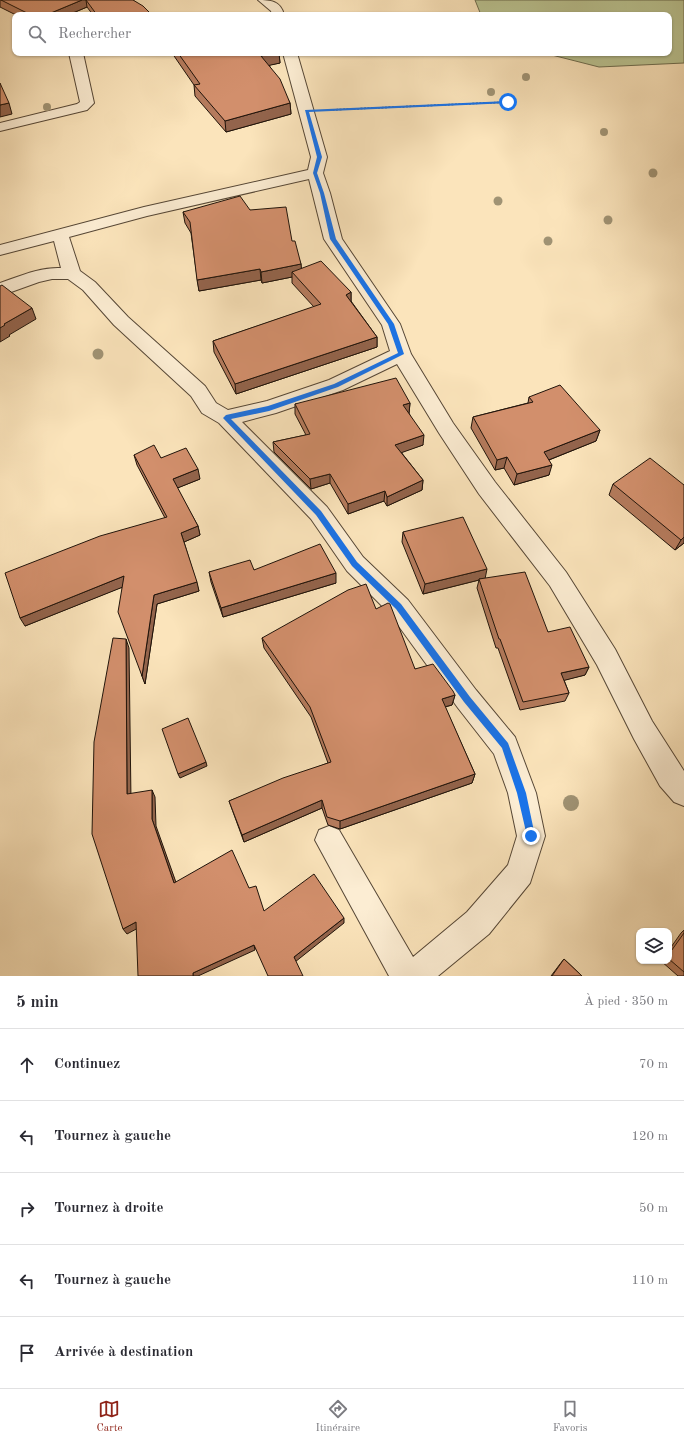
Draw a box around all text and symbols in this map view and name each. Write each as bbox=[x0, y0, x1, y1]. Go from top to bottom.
search box bbox=[12, 12, 672, 56]
icon: search bbox=[26, 23, 48, 45]
text: Rechercher bbox=[58, 27, 131, 42]
route start bbox=[499, 93, 517, 111]
route end bbox=[522, 827, 540, 845]
map controls bbox=[636, 928, 672, 964]
button: layers bbox=[636, 928, 672, 964]
text: 5 min bbox=[16, 994, 59, 1011]
text: À pied · 350 m bbox=[584, 995, 668, 1008]
icon: ahead bbox=[16, 1054, 38, 1076]
text: Continuez bbox=[54, 1057, 120, 1072]
text: 70 m bbox=[639, 1058, 668, 1071]
icon: left bbox=[16, 1126, 38, 1148]
text: Tournez à gauche bbox=[54, 1129, 171, 1144]
text: 120 m bbox=[631, 1130, 668, 1143]
icon: right bbox=[16, 1198, 38, 1220]
text: Tournez à droite bbox=[54, 1201, 164, 1216]
text: 50 m bbox=[639, 1202, 668, 1215]
icon: left bbox=[16, 1270, 38, 1292]
text: Tournez à gauche bbox=[54, 1273, 171, 1288]
text: 110 m bbox=[631, 1274, 668, 1287]
icon: arrive bbox=[16, 1342, 38, 1364]
text: Arrivée à destination bbox=[54, 1345, 193, 1360]
tab: Carte bbox=[96, 1398, 123, 1436]
tab: Itinéraire bbox=[315, 1398, 360, 1436]
tab: Favoris bbox=[553, 1398, 588, 1436]

